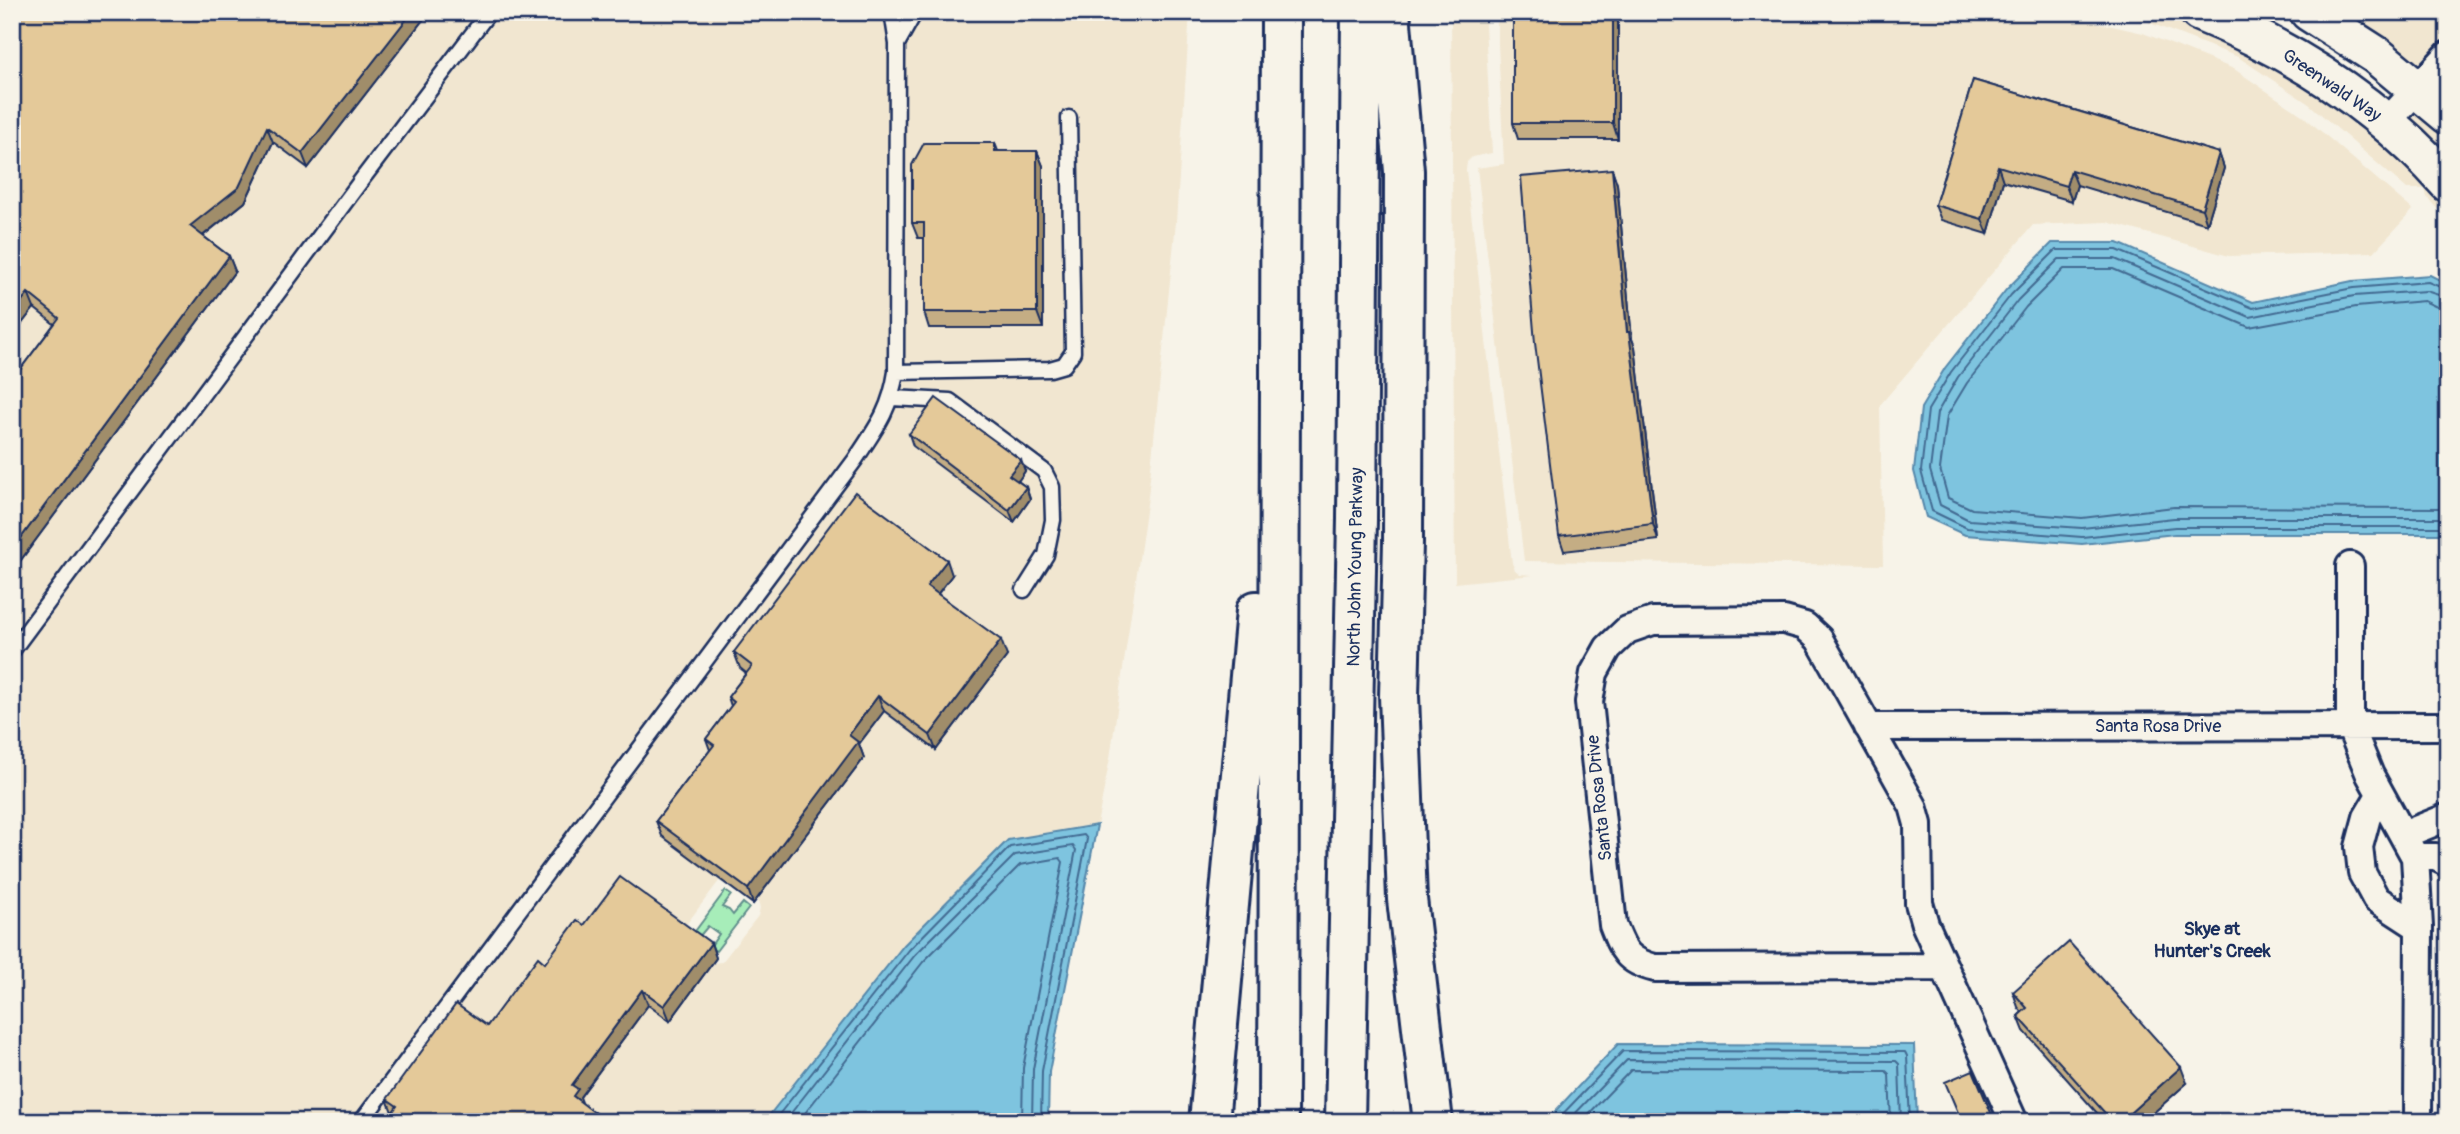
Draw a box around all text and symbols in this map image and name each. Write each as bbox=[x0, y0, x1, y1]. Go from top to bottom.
street label: Greenwald Way bbox=[2278, 44, 2386, 127]
street label: North John Young Parkway bbox=[1342, 467, 1369, 667]
street label: Santa Rosa Drive bbox=[2095, 715, 2221, 738]
street label: Santa Rosa Drive bbox=[1581, 734, 1618, 862]
district label: Skye at Hunter's Creek bbox=[2153, 917, 2272, 963]

